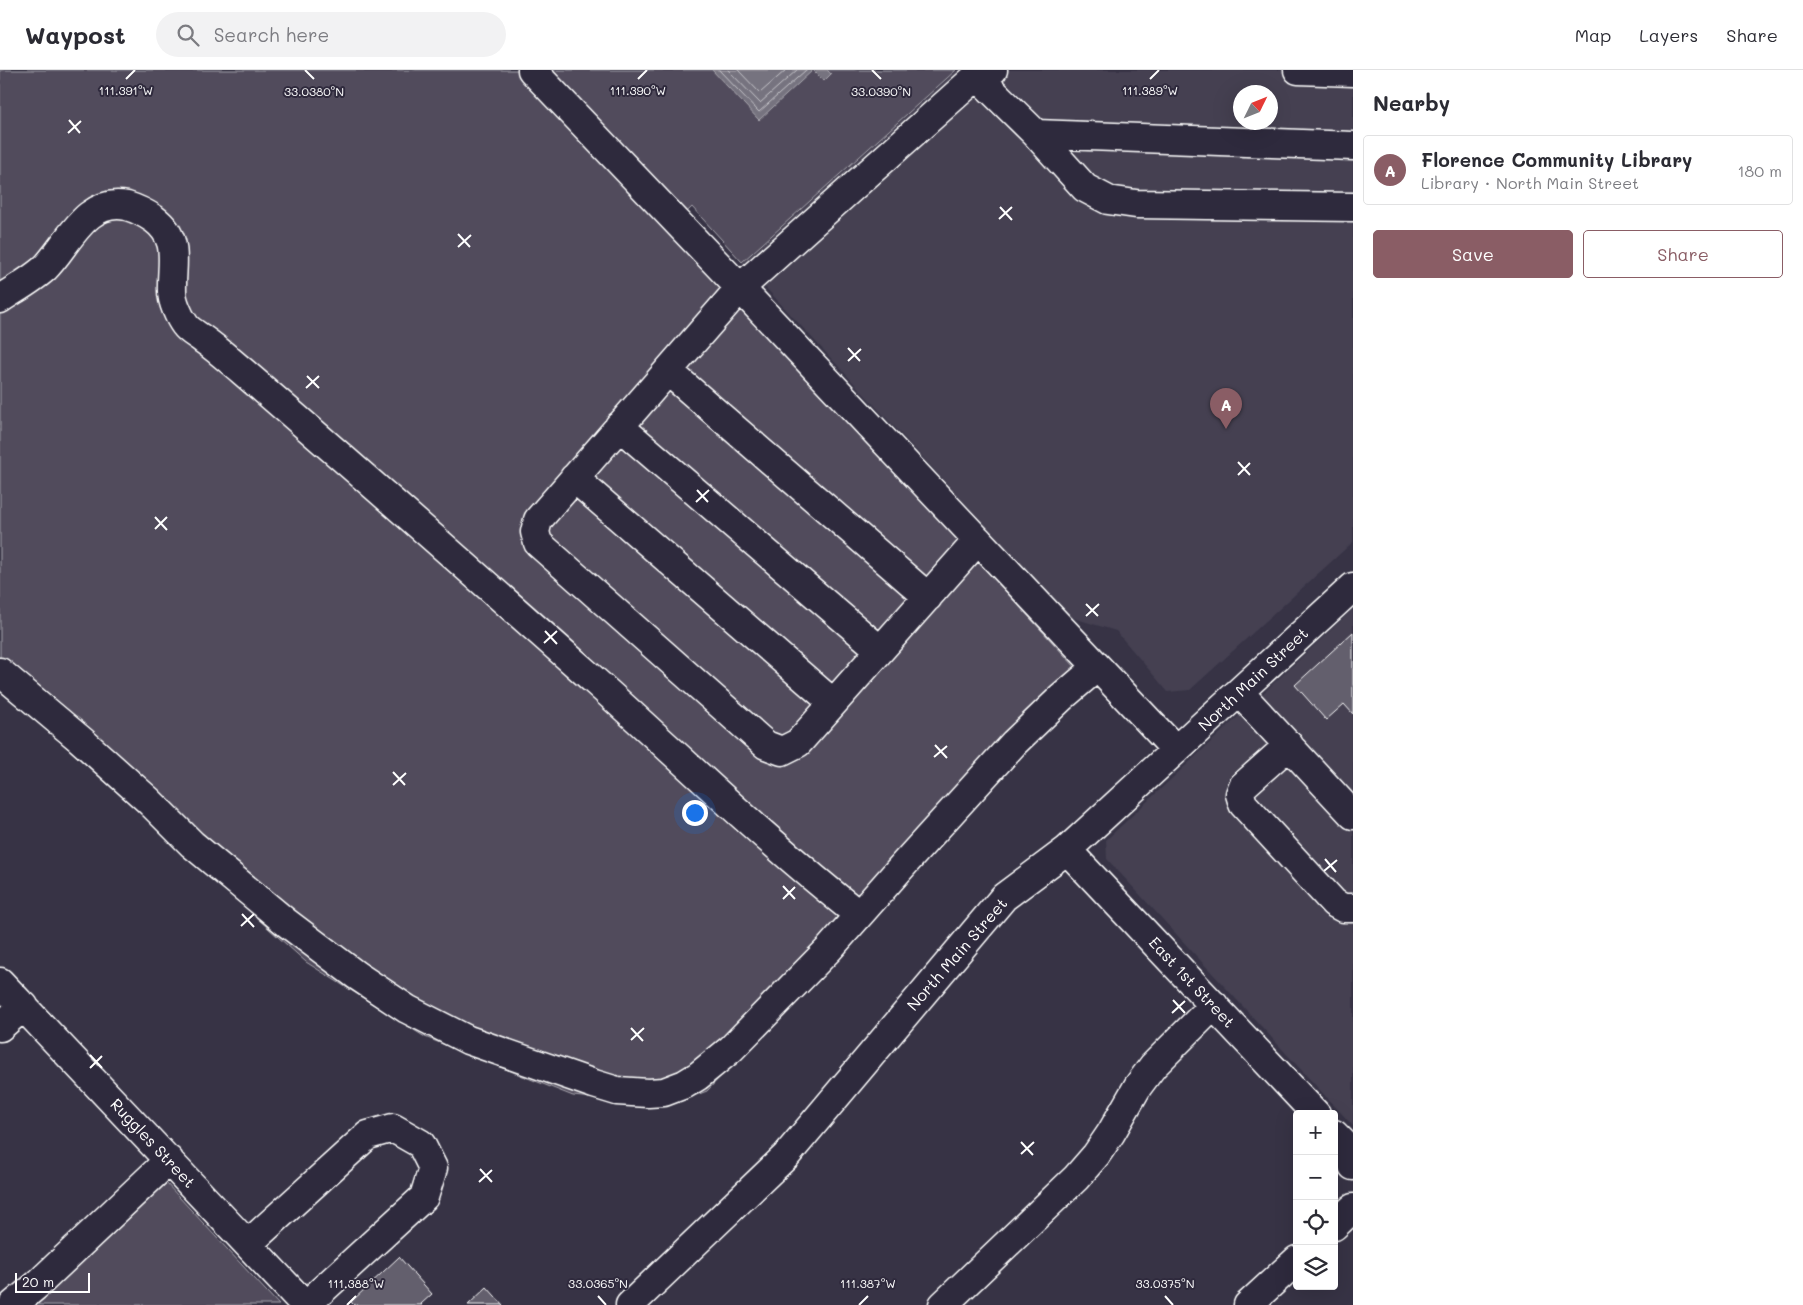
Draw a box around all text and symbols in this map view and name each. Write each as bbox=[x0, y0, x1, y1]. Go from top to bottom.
search box bbox=[156, 12, 506, 57]
text: Waypost bbox=[25, 19, 126, 50]
icon: search bbox=[174, 21, 202, 49]
text: Search here bbox=[214, 22, 329, 47]
text: Map bbox=[1575, 23, 1611, 47]
text: Layers bbox=[1639, 23, 1698, 47]
text: Share bbox=[1726, 23, 1778, 47]
text: 111.391°W bbox=[99, 82, 153, 98]
text: 111.390°W bbox=[610, 82, 666, 98]
text: 111.389°W bbox=[1122, 82, 1178, 98]
text: 33.0380°N bbox=[284, 83, 344, 99]
text: 33.0390°N bbox=[851, 83, 911, 99]
north arrow bbox=[1233, 85, 1278, 130]
text: Nearby bbox=[1373, 89, 1450, 116]
text: Florence Community Library bbox=[1421, 147, 1692, 172]
text: A bbox=[1384, 160, 1396, 181]
text: 180 m bbox=[1737, 160, 1782, 181]
text: Library · North Main Street bbox=[1421, 172, 1639, 193]
button: Save bbox=[1373, 230, 1573, 278]
button: Share bbox=[1583, 230, 1783, 278]
pin: A bbox=[1210, 388, 1242, 429]
street label: North Main Street bbox=[1193, 622, 1312, 735]
your location bbox=[682, 800, 708, 826]
street label: North Main Street bbox=[902, 893, 1011, 1015]
street label: East 1st Street bbox=[1145, 932, 1240, 1032]
street label: Ruggles Street bbox=[106, 1093, 200, 1192]
map controls bbox=[1293, 1110, 1338, 1290]
button: + bbox=[1293, 1110, 1338, 1155]
button: − bbox=[1293, 1155, 1338, 1200]
button: locate bbox=[1293, 1200, 1338, 1245]
button: layers bbox=[1293, 1245, 1338, 1290]
scale bar bbox=[15, 1270, 90, 1293]
text: 20 m bbox=[22, 1272, 54, 1291]
text: 111.388°W bbox=[328, 1275, 384, 1291]
text: 33.0365°N bbox=[568, 1275, 628, 1291]
text: 111.387°W bbox=[840, 1275, 896, 1291]
text: 33.0375°N bbox=[1135, 1275, 1195, 1291]

